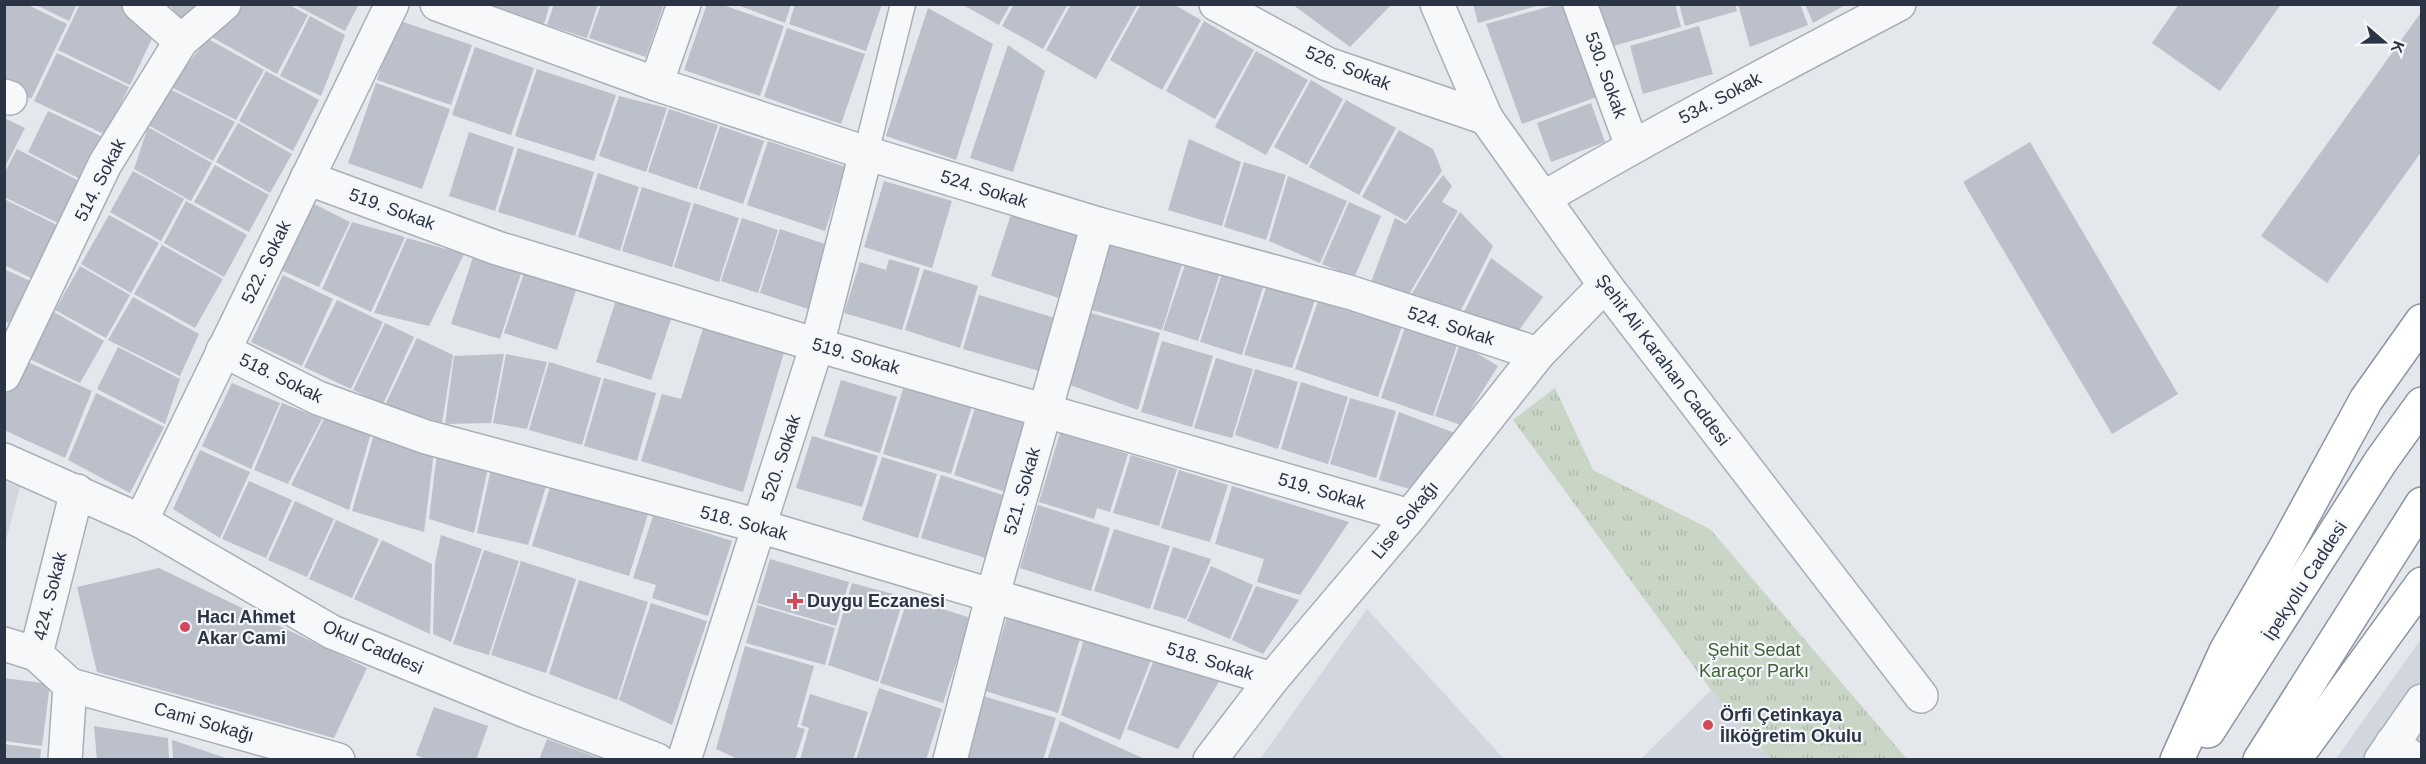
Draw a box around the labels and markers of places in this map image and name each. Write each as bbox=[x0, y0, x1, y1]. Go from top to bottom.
place label: Duygu Eczanesi bbox=[807, 591, 945, 611]
marker: Duygu Eczanesi bbox=[788, 594, 802, 608]
place label: Hacı Ahmet Akar Cami bbox=[197, 607, 295, 648]
marker: Hacı Ahmet Akar Cami bbox=[178, 620, 192, 634]
place label: Örfi Çetinkaya İlköğretim Okulu bbox=[1720, 705, 1862, 746]
marker: Örfi Çetinkaya İlköğretim Okulu bbox=[1701, 718, 1715, 732]

